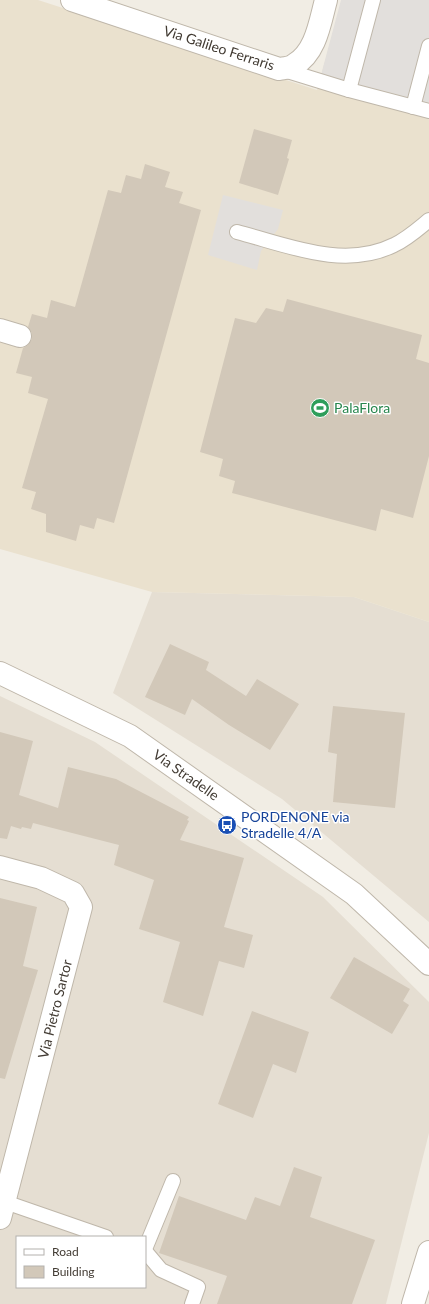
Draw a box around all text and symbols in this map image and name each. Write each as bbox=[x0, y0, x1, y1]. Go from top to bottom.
street label: Via Galileo Ferraris bbox=[162, 22, 277, 73]
sports icon: PalaFlora bbox=[309, 397, 331, 419]
place label: PalaFlora bbox=[334, 399, 390, 416]
street label: Via Stradelle bbox=[150, 746, 223, 804]
place label: PORDENONE via Stradelle 4/A bbox=[241, 808, 350, 841]
bus stop icon: PORDENONE via Stradelle 4/A bbox=[216, 814, 238, 836]
street label: Via Pietro Sartor bbox=[34, 958, 75, 1060]
legend bbox=[16, 1236, 146, 1288]
text: Road bbox=[52, 1244, 79, 1259]
text: Building bbox=[52, 1264, 95, 1279]

